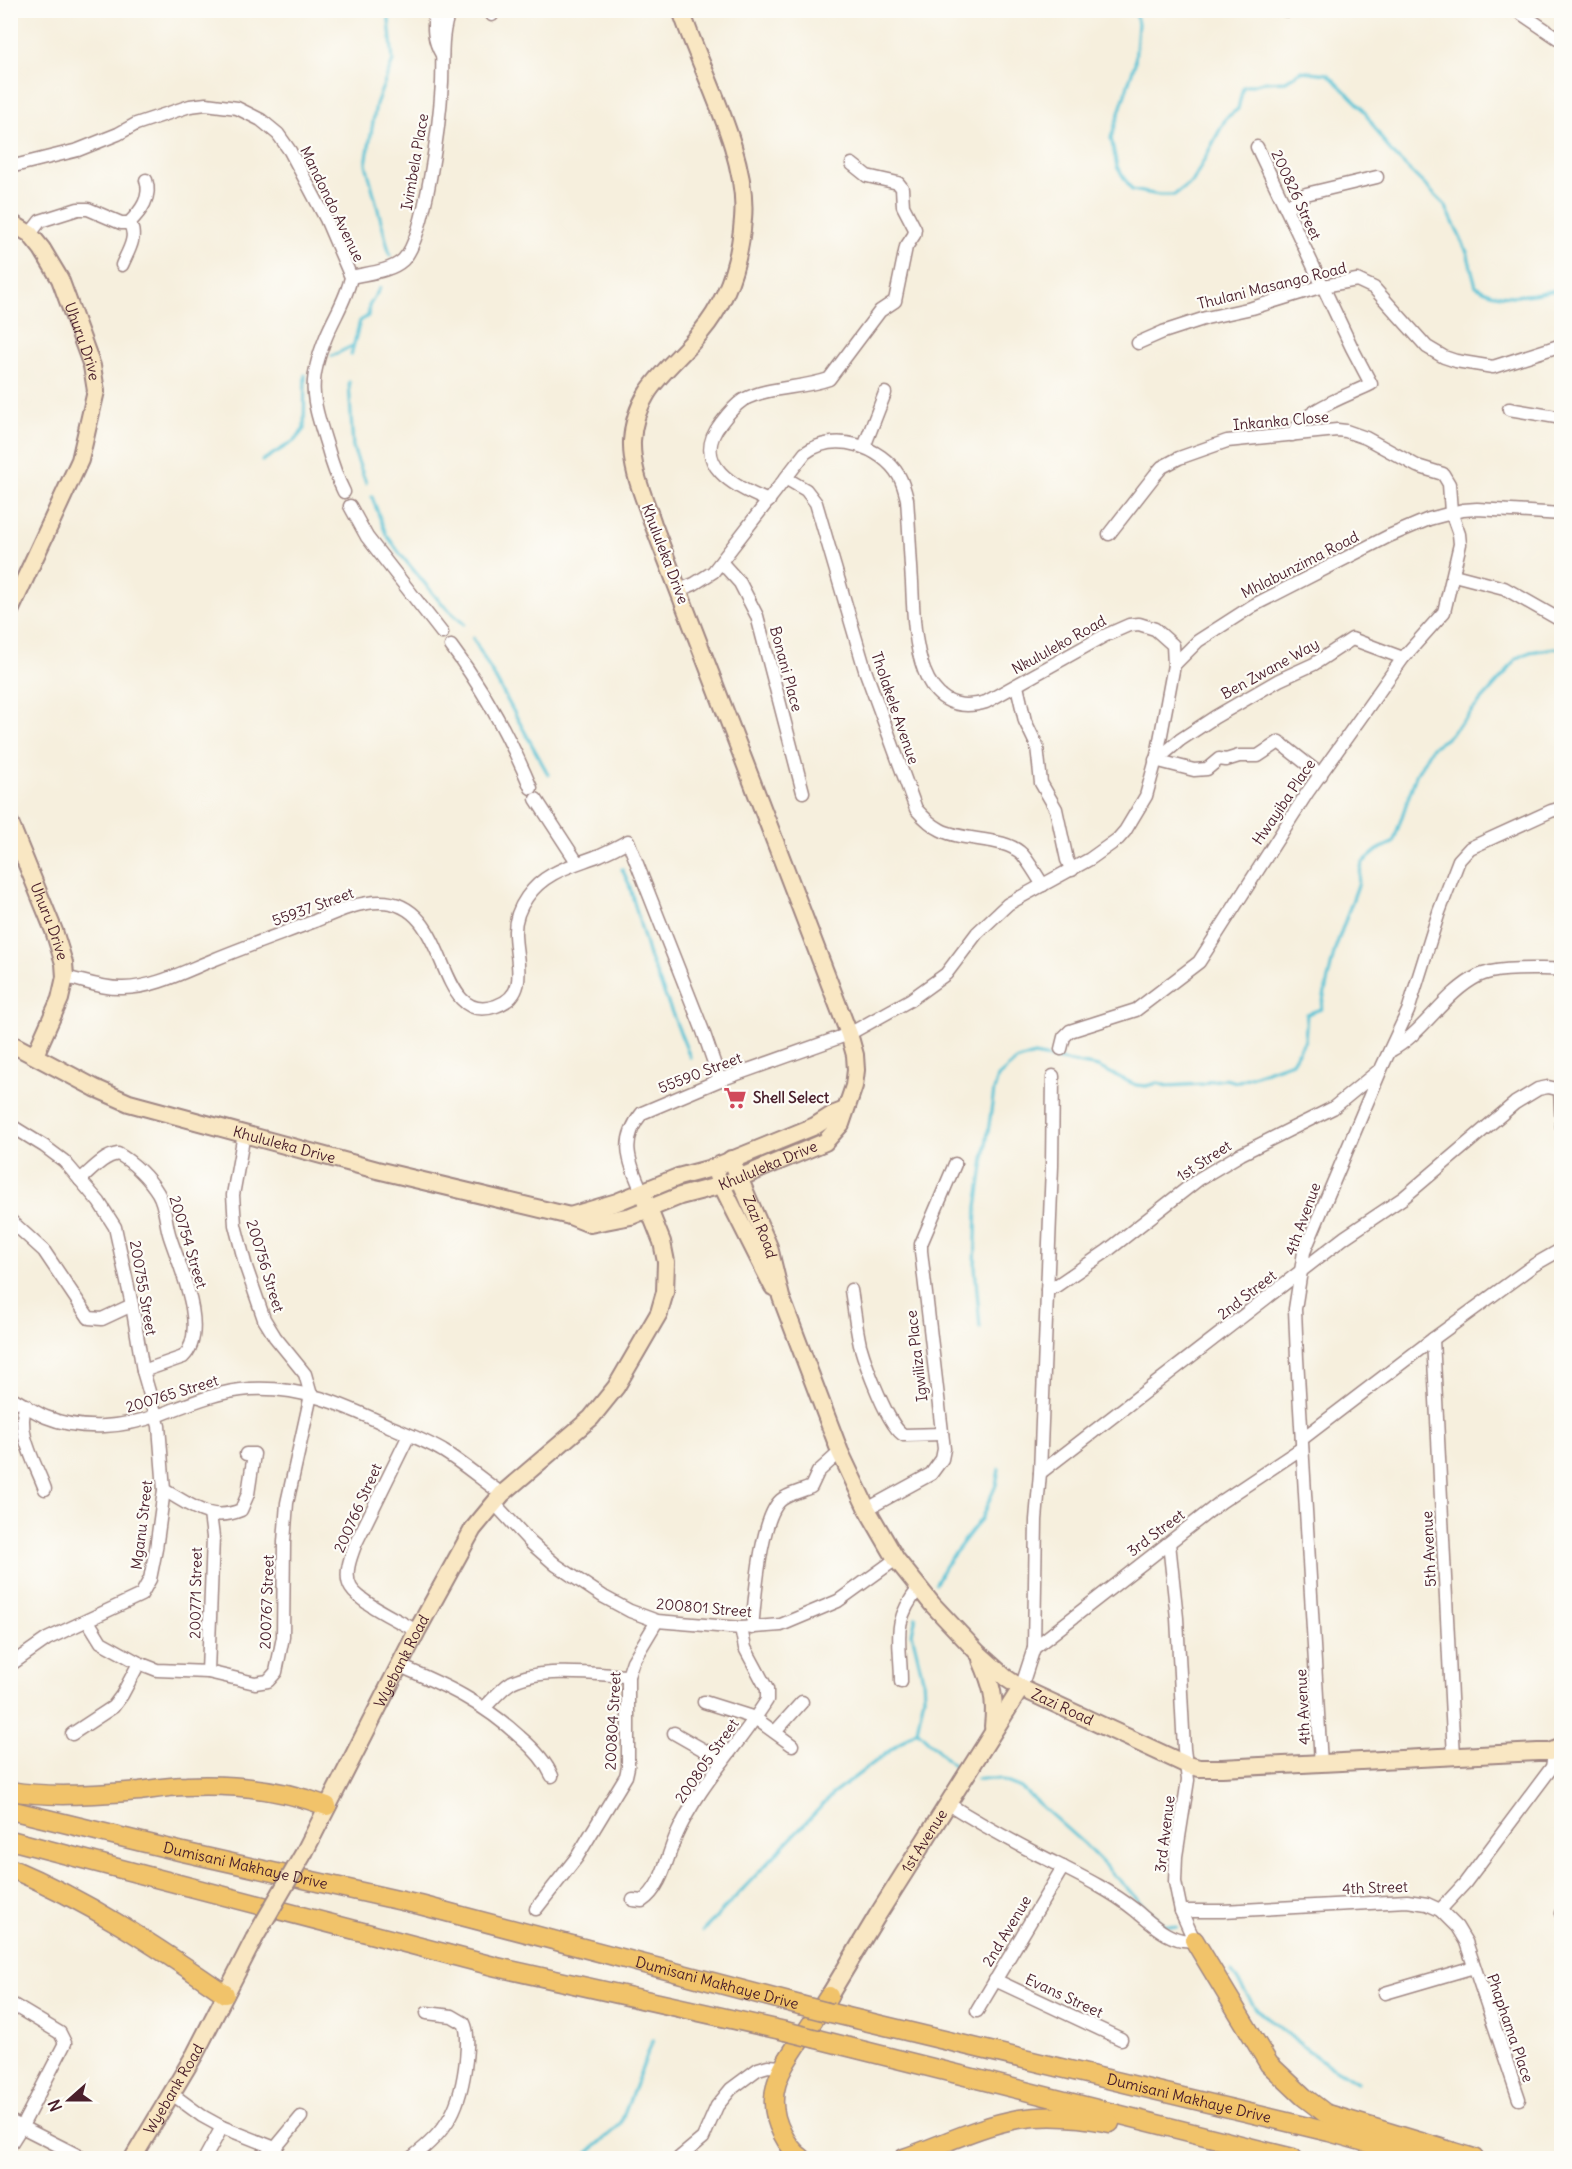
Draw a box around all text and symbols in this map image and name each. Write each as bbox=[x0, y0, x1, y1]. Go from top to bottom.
street label: Ivimbela Place bbox=[397, 112, 432, 212]
street label: Mandondo Avenue bbox=[296, 143, 369, 265]
street label: 200826 Street bbox=[1267, 147, 1326, 243]
street label: Thulani Masango Road bbox=[1195, 258, 1349, 313]
street label: Uhuru Drive bbox=[60, 300, 104, 382]
street label: Inkanka Close bbox=[1232, 407, 1330, 434]
street label: Khululeka Drive bbox=[638, 501, 693, 606]
street label: Mhlabunzima Road bbox=[1238, 527, 1362, 602]
street label: Nkululeko Road bbox=[1008, 611, 1109, 678]
street label: Bonani Place bbox=[766, 624, 807, 714]
street label: Ben Zwane Way bbox=[1217, 634, 1322, 703]
street label: Tholakele Avenue bbox=[867, 649, 924, 767]
street label: Hwayiba Place bbox=[1248, 755, 1319, 848]
street label: Uhuru Drive bbox=[26, 880, 73, 962]
street label: 55937 Street bbox=[269, 883, 356, 930]
street label: 55590 Street bbox=[655, 1048, 744, 1097]
supermarket icon: Shell Select bbox=[722, 1085, 748, 1111]
place label: Shell Select bbox=[753, 1088, 830, 1107]
street label: Khululeka Drive bbox=[231, 1121, 338, 1167]
street label: Khululeka Drive bbox=[715, 1136, 820, 1194]
street label: 1st Street bbox=[1173, 1136, 1235, 1185]
street label: 4th Avenue bbox=[1281, 1180, 1324, 1258]
street label: 200754 Street bbox=[165, 1193, 212, 1291]
street label: Zazi Road bbox=[739, 1193, 781, 1260]
street label: 200756 Street bbox=[242, 1217, 289, 1315]
street label: 200755 Street bbox=[126, 1239, 161, 1337]
street label: 2nd Street bbox=[1214, 1266, 1280, 1323]
street label: Igwiliza Place bbox=[901, 1309, 932, 1403]
street label: 200765 Street bbox=[123, 1370, 220, 1417]
street label: 200766 Street bbox=[329, 1460, 386, 1555]
street label: Mganu Street bbox=[127, 1479, 156, 1571]
street label: 3rd Street bbox=[1123, 1505, 1188, 1560]
street label: 5th Avenue bbox=[1417, 1510, 1440, 1588]
street label: 200771 Street bbox=[185, 1547, 206, 1639]
street label: 200767 Street bbox=[255, 1554, 278, 1650]
street label: 200801 Street bbox=[655, 1594, 753, 1621]
street label: Wyebank Road bbox=[370, 1611, 433, 1711]
street label: 4th Avenue bbox=[1291, 1668, 1314, 1746]
street label: 200804 Street bbox=[600, 1671, 625, 1771]
street label: Zazi Road bbox=[1029, 1684, 1097, 1729]
street label: 200805 Street bbox=[671, 1715, 743, 1807]
street label: 3rd Avenue bbox=[1150, 1794, 1179, 1873]
street label: 1st Avenue bbox=[897, 1805, 951, 1876]
street label: Dumisani Makhaye Drive bbox=[161, 1838, 330, 1893]
street label: 4th Street bbox=[1342, 1877, 1408, 1898]
street label: 2nd Avenue bbox=[978, 1892, 1035, 1970]
street label: Dumisani Makhaye Drive bbox=[633, 1952, 801, 2013]
street label: Evans Street bbox=[1022, 1969, 1106, 2022]
street label: Phaphama Place bbox=[1483, 1971, 1538, 2085]
street label: Wyebank Road bbox=[139, 2041, 208, 2138]
street label: Dumisani Makhaye Drive bbox=[1105, 2069, 1273, 2127]
north arrow bbox=[39, 2070, 99, 2130]
text: N bbox=[44, 2097, 66, 2114]

